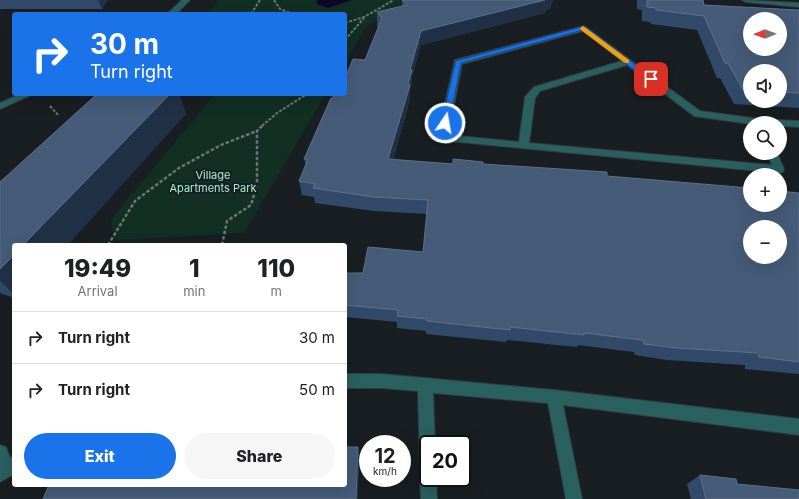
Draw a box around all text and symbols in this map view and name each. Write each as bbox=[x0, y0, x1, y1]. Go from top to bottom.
north arrow bbox=[743, 12, 787, 56]
map controls bbox=[743, 12, 787, 264]
text: 30 m bbox=[90, 27, 159, 61]
icon: right bbox=[24, 28, 76, 80]
text: Turn right bbox=[90, 61, 173, 82]
pin bbox=[634, 62, 668, 96]
button: sound bbox=[743, 64, 787, 108]
icon: arrive bbox=[640, 68, 662, 90]
position arrow bbox=[424, 102, 466, 144]
button: search bbox=[743, 116, 787, 160]
park label: Village Apartments Park bbox=[169, 168, 257, 195]
button: + bbox=[743, 168, 787, 212]
button: − bbox=[743, 220, 787, 264]
text: 19:49 bbox=[64, 254, 131, 283]
text: 1 bbox=[189, 254, 200, 283]
text: 110 bbox=[257, 254, 295, 283]
text: Arrival bbox=[78, 283, 118, 299]
text: min bbox=[183, 283, 205, 299]
text: m bbox=[270, 283, 282, 299]
icon: right bbox=[24, 327, 46, 349]
text: Turn right bbox=[58, 328, 130, 347]
text: 30 m bbox=[299, 328, 335, 347]
icon: right bbox=[24, 379, 46, 401]
text: Turn right bbox=[58, 380, 130, 399]
text: 50 m bbox=[299, 380, 335, 399]
button: Exit bbox=[24, 433, 176, 479]
button: Share bbox=[184, 433, 335, 479]
speed limit sign: 20 bbox=[419, 435, 471, 487]
text: 12 bbox=[374, 444, 396, 468]
text: km/h bbox=[373, 465, 397, 477]

